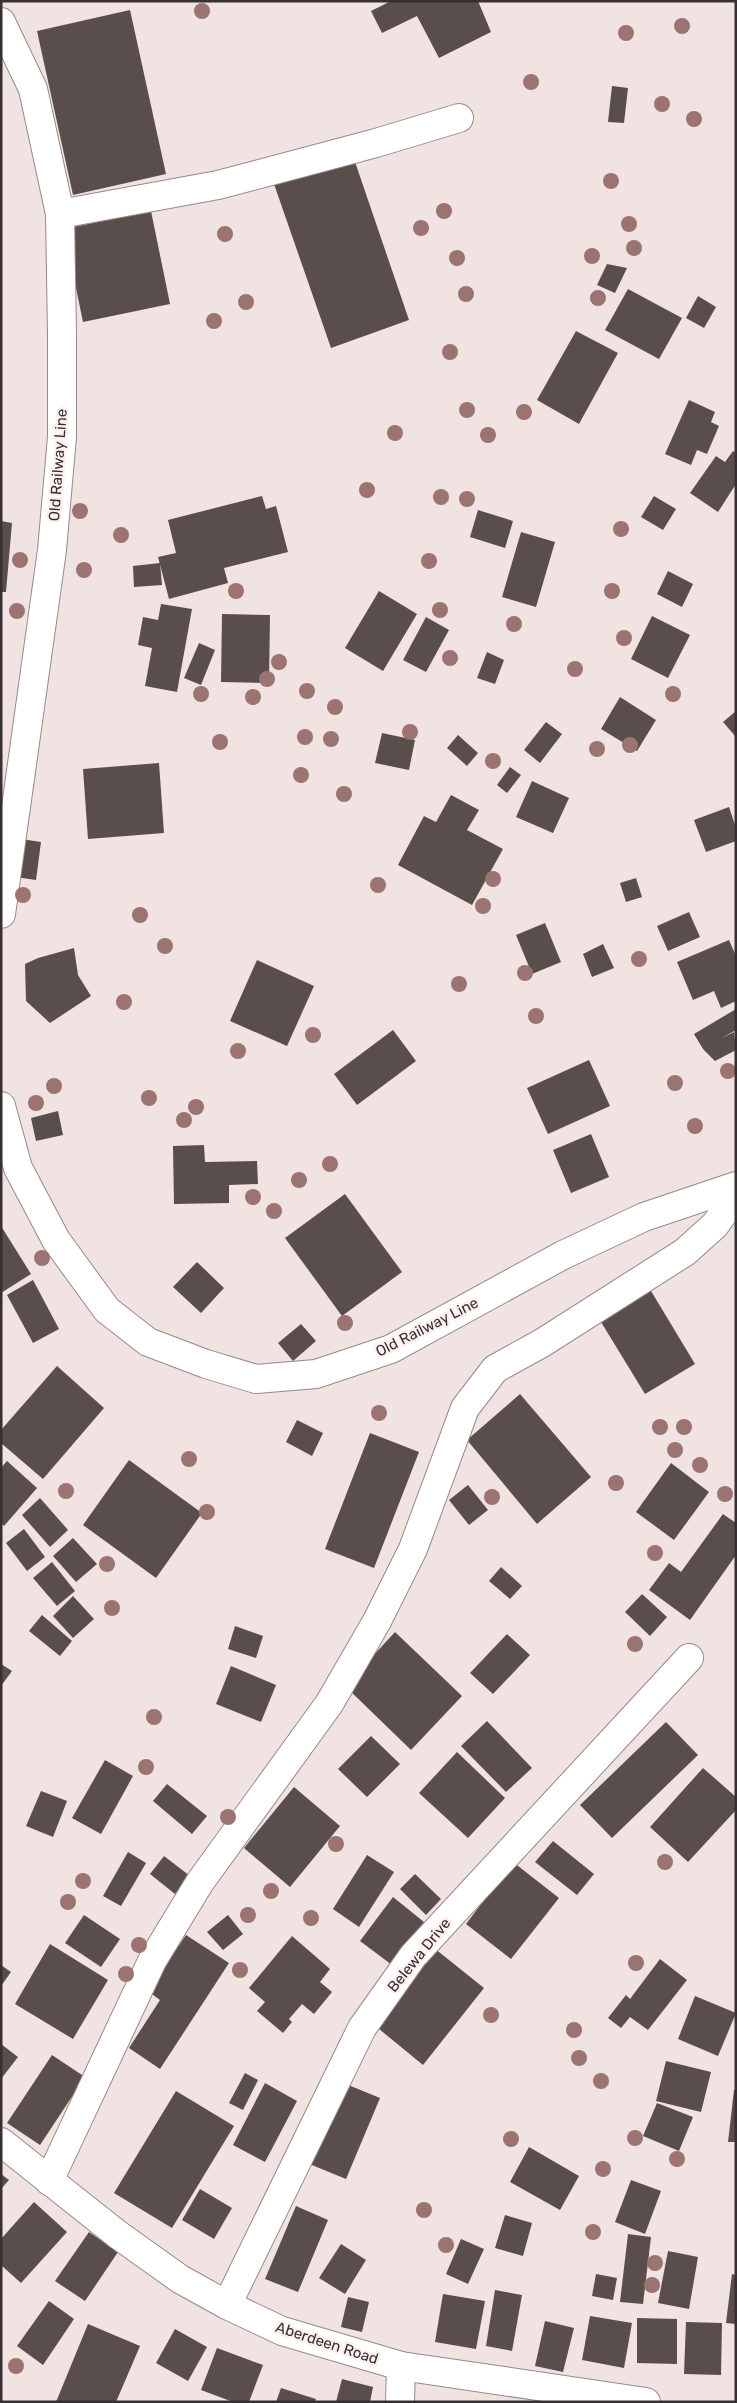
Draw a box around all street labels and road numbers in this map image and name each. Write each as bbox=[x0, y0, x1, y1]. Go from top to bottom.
street label: Old Railway Line bbox=[45, 408, 71, 522]
street label: Old Railway Line bbox=[373, 1293, 481, 1361]
street label: Belewa Drive bbox=[384, 1914, 454, 1996]
street label: Aberdeen Road bbox=[273, 2318, 381, 2368]

